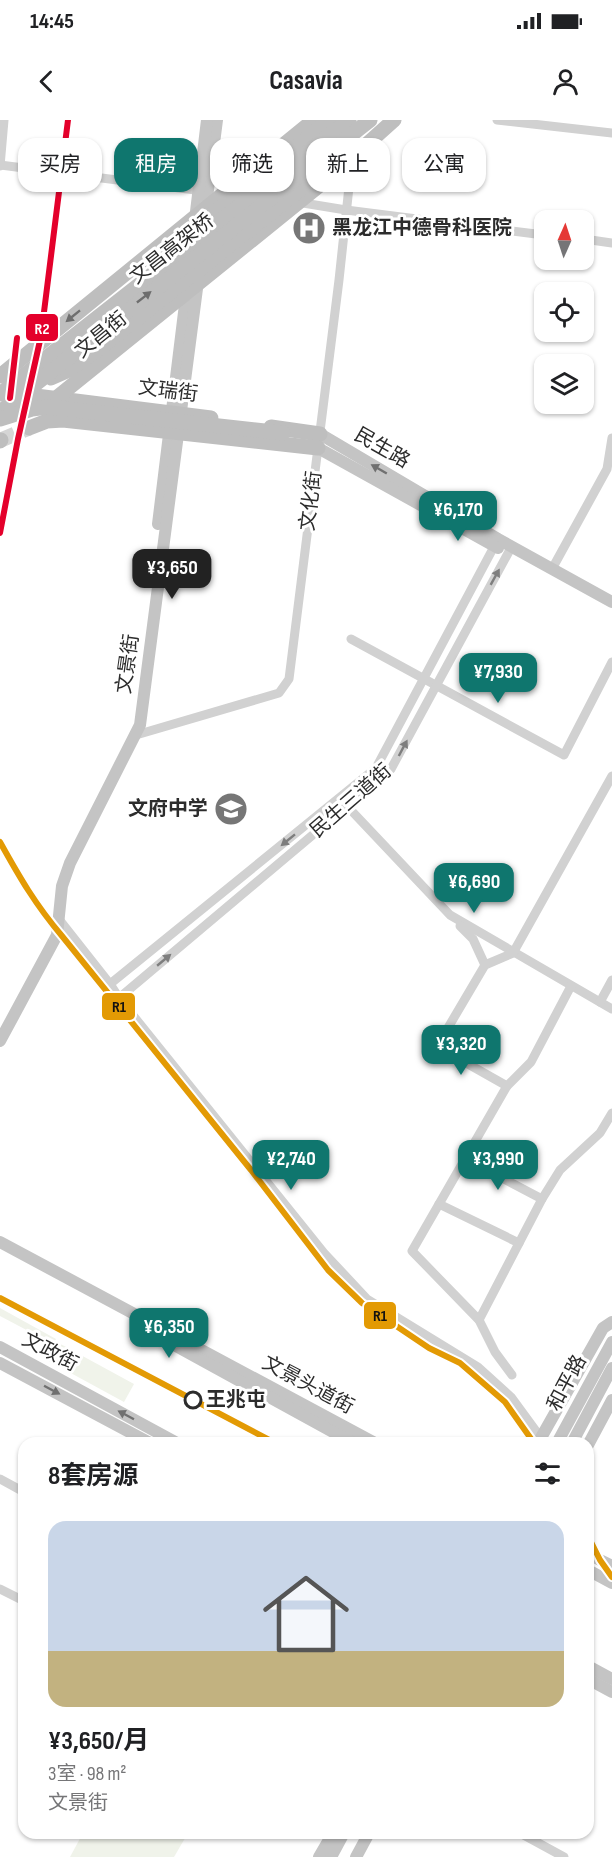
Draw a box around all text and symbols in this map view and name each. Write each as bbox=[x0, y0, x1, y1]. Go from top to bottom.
text: 14:45 bbox=[30, 8, 74, 35]
icon: back bbox=[30, 65, 63, 98]
text: Casavia bbox=[269, 65, 343, 97]
icon: person bbox=[549, 65, 582, 98]
chip: 买房 bbox=[18, 138, 102, 192]
chip: 租房 bbox=[114, 138, 198, 192]
chip: 筛选 bbox=[210, 138, 294, 192]
chip: 新上 bbox=[306, 138, 390, 192]
chip: 公寓 bbox=[402, 138, 486, 192]
street label: 文昌高架桥 bbox=[125, 209, 219, 289]
hospital icon: 黑龙江中德骨科医院 bbox=[291, 210, 327, 246]
north arrow bbox=[534, 210, 594, 270]
map controls bbox=[534, 210, 594, 414]
place label: 黑龙江中德骨科医院 bbox=[332, 216, 512, 240]
button: locate bbox=[534, 282, 594, 342]
one-way arrow bbox=[137, 292, 152, 304]
street label: 文昌街 bbox=[70, 307, 132, 363]
one-way arrow bbox=[66, 310, 81, 322]
line badge: R2 bbox=[25, 313, 59, 342]
text: R2 bbox=[35, 320, 49, 339]
button: layers bbox=[534, 354, 594, 414]
street label: 文瑞街 bbox=[137, 375, 199, 407]
street label: 民生路 bbox=[350, 423, 414, 473]
one-way arrow bbox=[371, 463, 387, 474]
street label: 文化街 bbox=[295, 470, 327, 532]
pin: ¥6,170 bbox=[409, 491, 507, 542]
text: ¥6,170 bbox=[433, 498, 483, 522]
pin: ¥3,650 bbox=[123, 549, 221, 600]
text: ¥3,650 bbox=[146, 556, 198, 580]
one-way arrow bbox=[490, 568, 500, 585]
street label: 文景街 bbox=[112, 633, 144, 695]
pin: ¥7,930 bbox=[449, 653, 547, 704]
text: ¥7,930 bbox=[473, 660, 523, 684]
one-way arrow bbox=[398, 739, 408, 756]
street label: 民生三道街 bbox=[305, 759, 397, 843]
school or university icon: 文府中学 bbox=[213, 791, 249, 827]
place label: 文府中学 bbox=[128, 797, 208, 821]
one-way arrow bbox=[280, 833, 296, 846]
pin: ¥6,690 bbox=[425, 863, 523, 914]
text: ¥6,690 bbox=[448, 870, 500, 894]
one-way arrow bbox=[156, 954, 171, 967]
line badge: R1 bbox=[101, 992, 136, 1021]
text: R1 bbox=[112, 998, 127, 1017]
pin: ¥3,320 bbox=[412, 1025, 510, 1076]
text: ¥3,320 bbox=[436, 1032, 486, 1056]
pin: ¥2,740 bbox=[242, 1140, 340, 1191]
pin: ¥3,990 bbox=[449, 1140, 547, 1191]
text: ¥2,740 bbox=[266, 1147, 316, 1171]
text: ¥3,990 bbox=[472, 1147, 524, 1171]
line badge: R1 bbox=[363, 1301, 397, 1330]
text: R1 bbox=[373, 1307, 388, 1326]
pin: ¥6,350 bbox=[120, 1308, 218, 1359]
text: ¥6,350 bbox=[143, 1315, 195, 1339]
street label: 文政街 bbox=[18, 1327, 82, 1377]
street label: 文景头道街 bbox=[258, 1351, 358, 1419]
street label: 和平路 bbox=[542, 1351, 592, 1415]
one-way arrow bbox=[43, 1385, 60, 1395]
place label: 王兆屯 bbox=[206, 1388, 266, 1412]
marker: 王兆屯 bbox=[184, 1391, 202, 1409]
one-way arrow bbox=[117, 1410, 134, 1420]
icon: filters bbox=[531, 1457, 564, 1490]
text: 8套房源 bbox=[48, 1461, 138, 1492]
icon: home bbox=[252, 1560, 360, 1668]
text: ¥3,650/月 bbox=[48, 1726, 149, 1757]
text: 3室 · 98 m² bbox=[48, 1762, 127, 1786]
text: 文景街 bbox=[48, 1791, 108, 1815]

